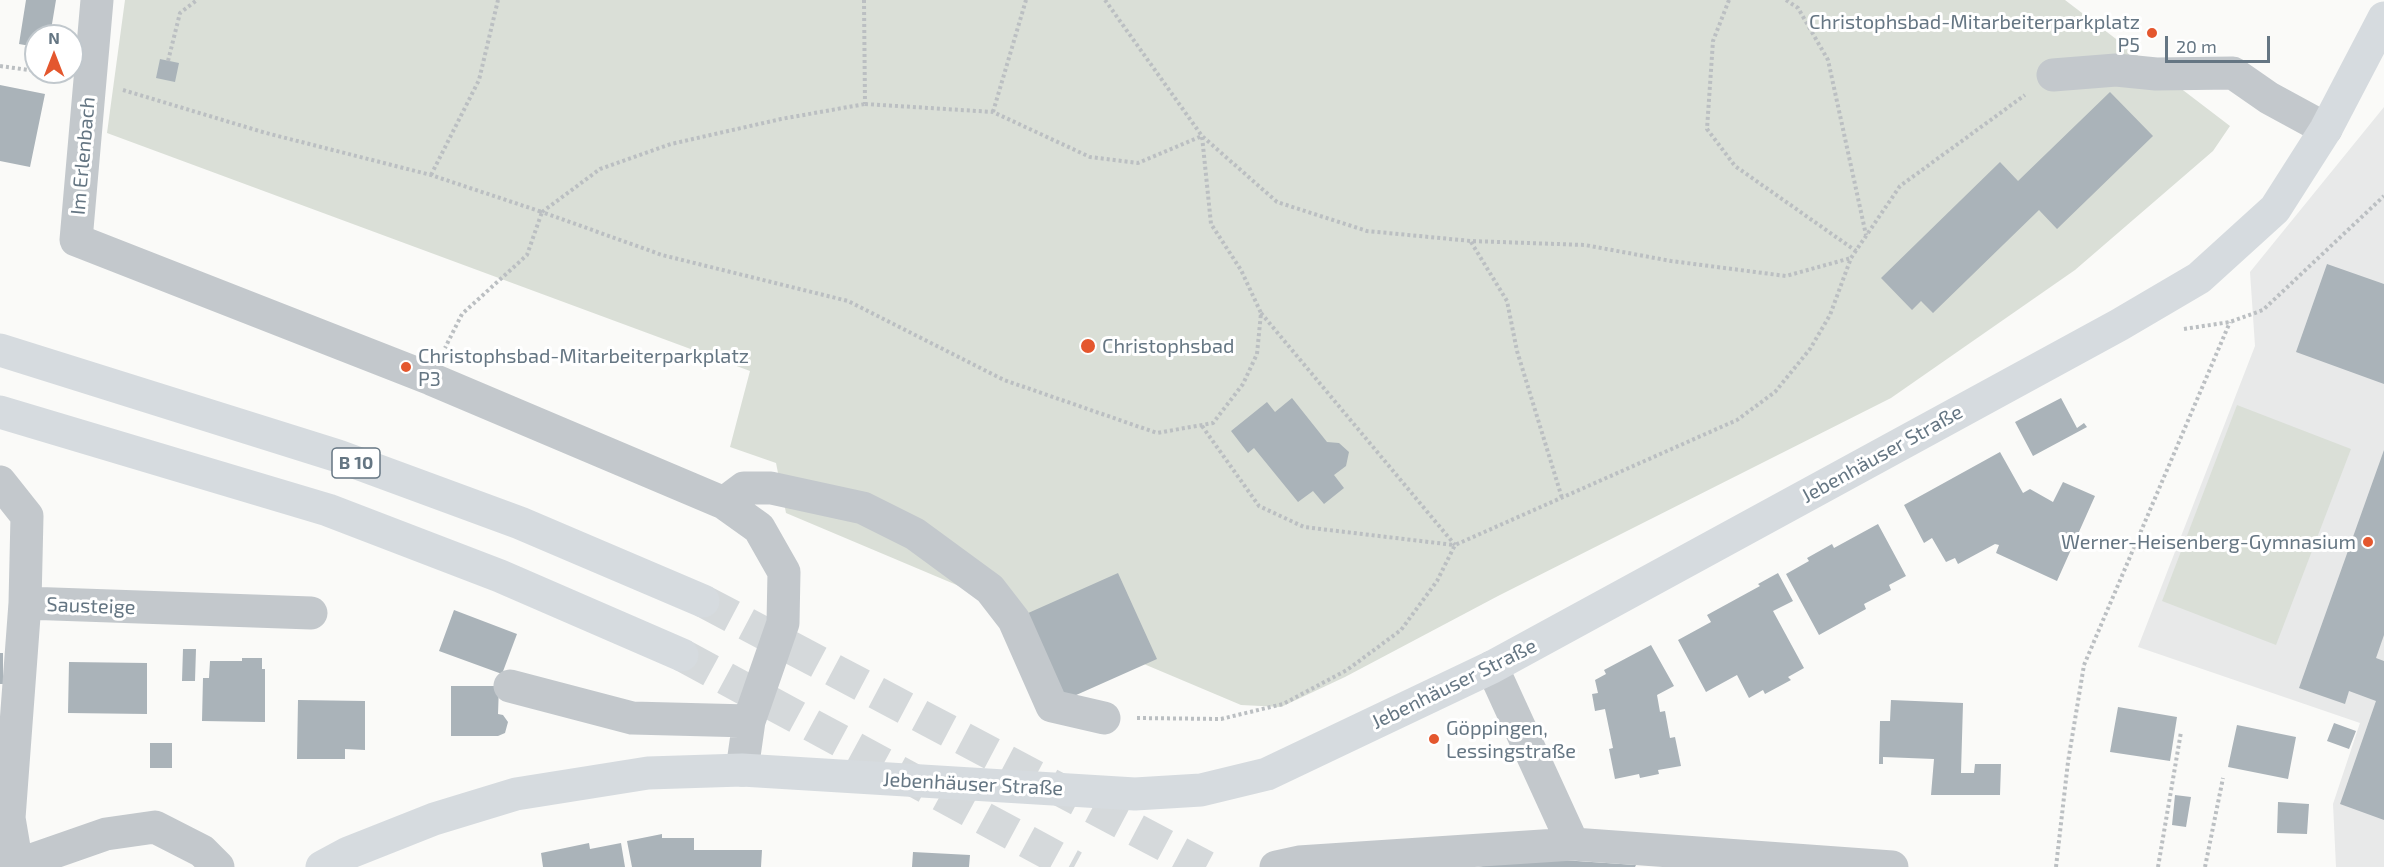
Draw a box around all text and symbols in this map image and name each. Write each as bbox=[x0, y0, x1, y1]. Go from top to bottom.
place label: Christophsbad-Mitarbeiterparkplatz P5 bbox=[1809, 10, 2140, 57]
north arrow bbox=[24, 24, 84, 84]
scale bar bbox=[2168, 24, 2273, 62]
marker: Christophsbad-Mitarbeiterparkplatz P5 bbox=[2145, 26, 2159, 40]
text: N bbox=[48, 28, 60, 47]
text: 20 m bbox=[2176, 35, 2217, 57]
street label: Im Erlenbach bbox=[66, 96, 100, 216]
place label: Christophsbad bbox=[1102, 334, 1234, 358]
marker: Christophsbad bbox=[1079, 337, 1097, 355]
place label: Christophsbad-Mitarbeiterparkplatz P3 bbox=[418, 344, 749, 391]
marker: Christophsbad-Mitarbeiterparkplatz P3 bbox=[399, 360, 413, 374]
street label: Jebenhäuser Straße bbox=[1797, 400, 1967, 508]
road number: B 10 bbox=[332, 448, 380, 478]
place label: Werner-Heisenberg-Gymnasium bbox=[2061, 530, 2356, 554]
marker: Werner-Heisenberg-Gymnasium bbox=[2361, 535, 2375, 549]
street label: Sausteige bbox=[46, 592, 136, 620]
street label: Jebenhäuser Straße bbox=[1368, 634, 1540, 734]
place label: Göppingen, Lessingstraße bbox=[1446, 716, 1576, 763]
marker: Göppingen, Lessingstraße bbox=[1427, 732, 1441, 746]
street label: Jebenhäuser Straße bbox=[882, 767, 1064, 801]

